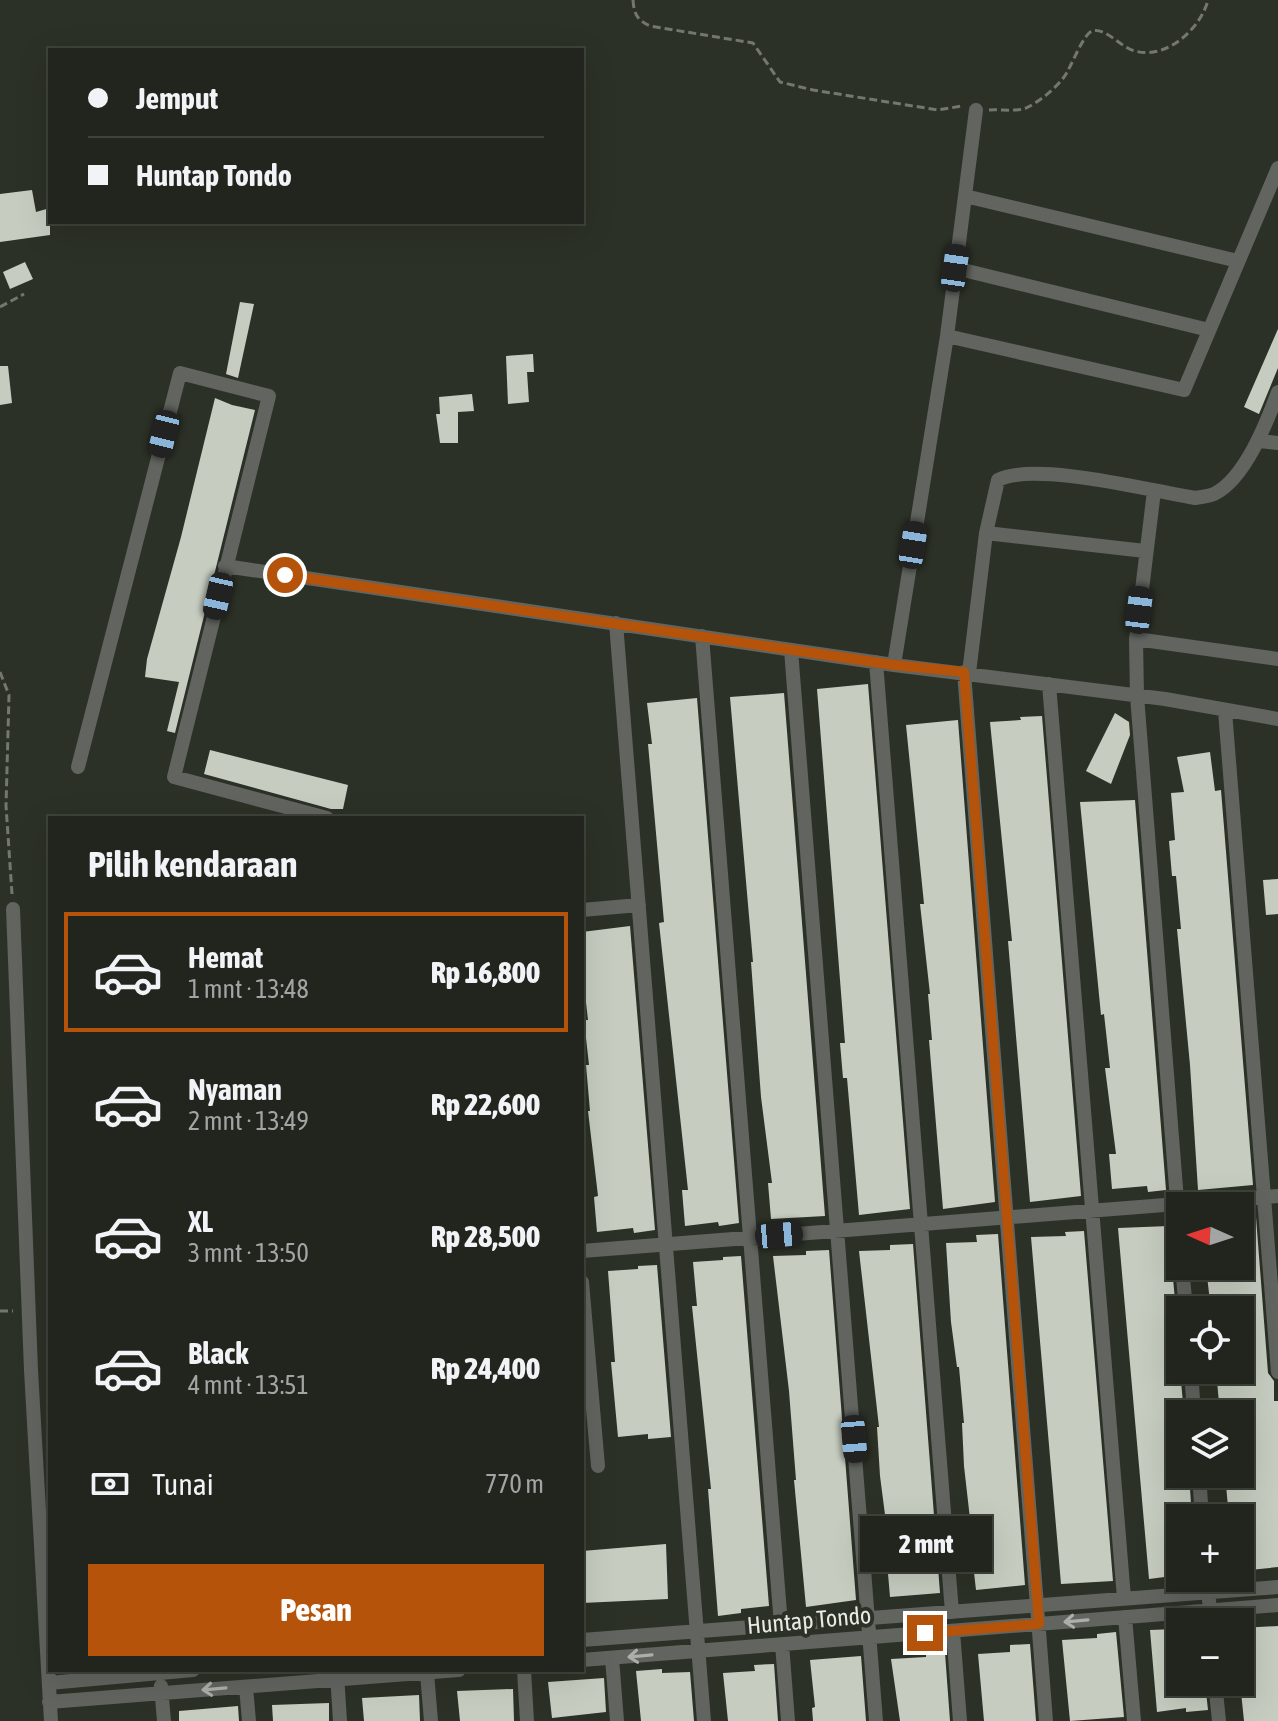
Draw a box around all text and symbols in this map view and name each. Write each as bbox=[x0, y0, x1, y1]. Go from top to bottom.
text: Jemput bbox=[136, 81, 218, 115]
text: Huntap Tondo bbox=[136, 158, 292, 192]
car bbox=[940, 243, 970, 293]
car bbox=[147, 408, 181, 460]
car bbox=[897, 519, 929, 571]
route start bbox=[267, 557, 303, 593]
car bbox=[201, 570, 235, 622]
car bbox=[1124, 585, 1154, 635]
text: Pilih kendaraan bbox=[88, 843, 297, 885]
icon: car bbox=[92, 936, 164, 1008]
text: Hemat bbox=[188, 940, 263, 974]
text: Rp 16,800 bbox=[431, 955, 540, 989]
text: 1 mnt · 13:48 bbox=[188, 974, 309, 1004]
icon: car bbox=[92, 1068, 164, 1140]
text: Nyaman bbox=[188, 1072, 282, 1106]
text: Rp 22,600 bbox=[431, 1087, 540, 1121]
text: 2 mnt · 13:49 bbox=[188, 1106, 309, 1136]
north arrow bbox=[1166, 1192, 1254, 1280]
map controls bbox=[1166, 1192, 1254, 1696]
icon: car bbox=[92, 1200, 164, 1272]
text: XL bbox=[188, 1204, 213, 1238]
text: Rp 28,500 bbox=[431, 1219, 540, 1253]
car bbox=[754, 1221, 804, 1249]
text: 3 mnt · 13:50 bbox=[188, 1238, 309, 1268]
button: locate bbox=[1166, 1296, 1254, 1384]
icon: car bbox=[92, 1332, 164, 1404]
text: Black bbox=[188, 1336, 248, 1370]
text: Rp 24,400 bbox=[431, 1351, 540, 1385]
text: 4 mnt · 13:51 bbox=[188, 1370, 309, 1400]
button: layers bbox=[1166, 1400, 1254, 1488]
car bbox=[840, 1414, 868, 1464]
icon: cash bbox=[88, 1462, 132, 1506]
text: Tunai bbox=[152, 1467, 214, 1501]
text: 770 m bbox=[485, 1469, 544, 1499]
button: + bbox=[1166, 1504, 1254, 1592]
callout: 2 mnt bbox=[859, 1517, 991, 1573]
text: 2 mnt bbox=[899, 1529, 953, 1559]
button: Pesan bbox=[88, 1564, 544, 1656]
street label: Huntap Tondo bbox=[746, 1601, 872, 1639]
button: − bbox=[1166, 1608, 1254, 1696]
one-way arrow bbox=[1063, 1614, 1090, 1629]
route end bbox=[907, 1615, 943, 1651]
one-way arrow bbox=[627, 1648, 654, 1663]
one-way arrow bbox=[201, 1682, 228, 1697]

